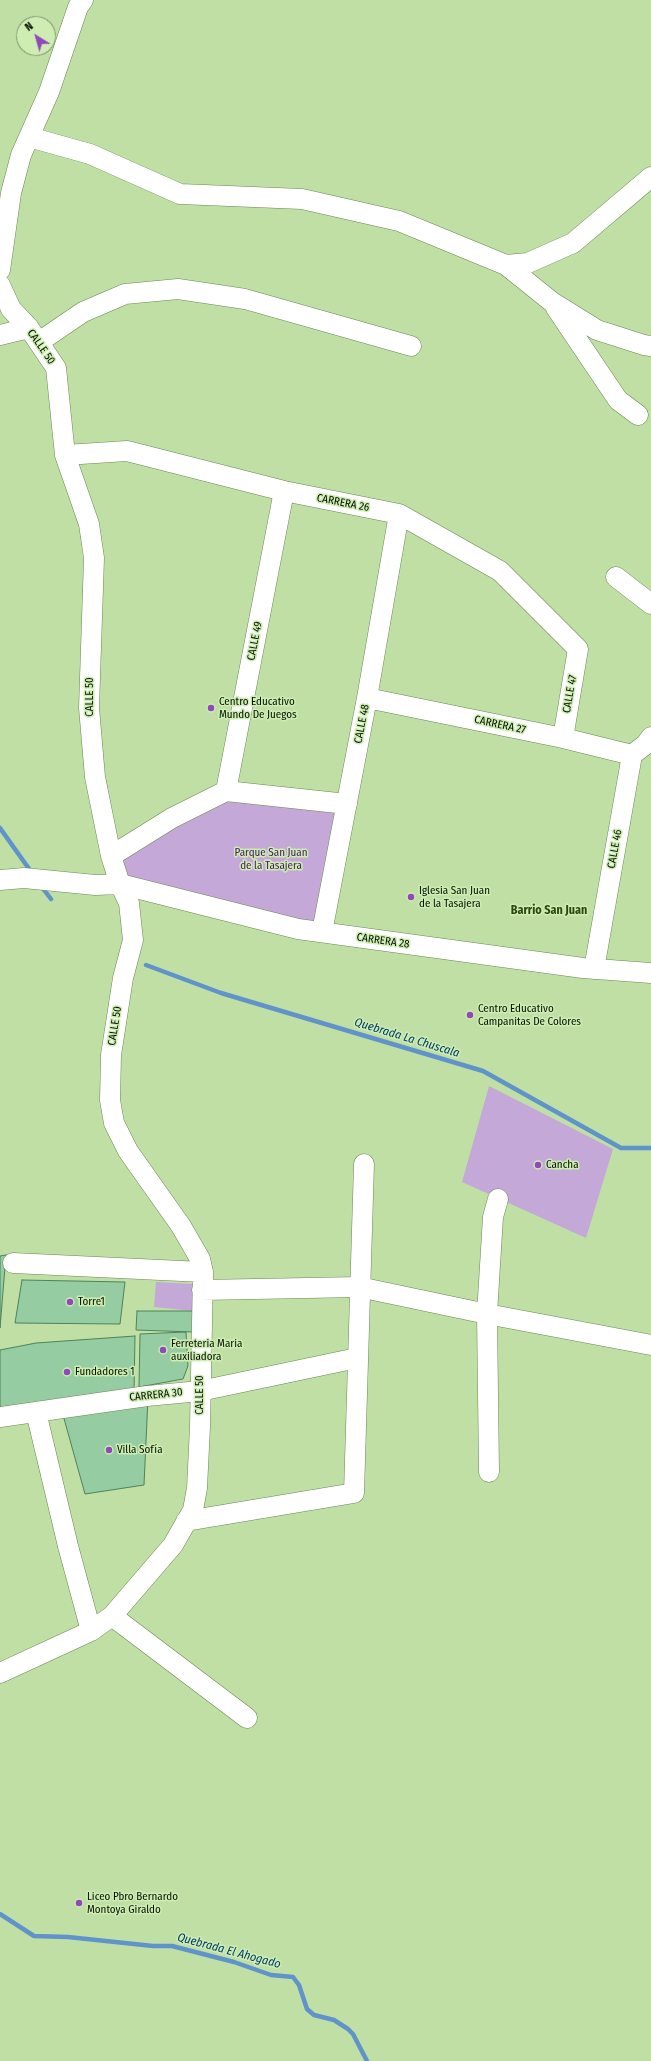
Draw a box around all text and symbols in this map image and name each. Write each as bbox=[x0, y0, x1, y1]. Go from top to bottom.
north arrow bbox=[16, 16, 56, 56]
text: N bbox=[23, 20, 36, 34]
street label: CALLE 50 bbox=[24, 327, 58, 367]
street label: CARRERA 26 bbox=[316, 491, 370, 515]
street label: CALLE 49 bbox=[245, 620, 265, 662]
street label: CALLE 47 bbox=[560, 674, 580, 714]
street label: CALLE 50 bbox=[83, 677, 97, 717]
place label: Centro Educativo Mundo De Juegos bbox=[219, 695, 297, 721]
marker: Centro Educativo Mundo De Juegos bbox=[206, 703, 216, 713]
street label: CALLE 48 bbox=[352, 703, 372, 745]
street label: CARRERA 27 bbox=[473, 713, 527, 737]
street label: CALLE 46 bbox=[605, 828, 625, 870]
park label: Parque San Juan de la Tasajera bbox=[235, 846, 307, 872]
place label: Iglesia San Juan de la Tasajera bbox=[419, 884, 490, 910]
marker: Iglesia San Juan de la Tasajera bbox=[406, 892, 416, 902]
district label: Barrio San Juan bbox=[511, 904, 587, 918]
street label: CARRERA 28 bbox=[356, 931, 410, 951]
place label: Centro Educativo Campanitas De Colores bbox=[478, 1002, 581, 1028]
street label: CALLE 50 bbox=[105, 1005, 125, 1047]
marker: Centro Educativo Campanitas De Colores bbox=[465, 1010, 475, 1020]
water label: Quebrada La Chuscala bbox=[353, 1015, 461, 1061]
place label: Cancha bbox=[546, 1158, 579, 1172]
marker: Cancha bbox=[533, 1160, 543, 1170]
place label: Torre1 bbox=[78, 1295, 105, 1309]
marker: Torre1 bbox=[65, 1297, 75, 1307]
place label: Ferreteria Maria auxiliadora bbox=[171, 1337, 242, 1363]
marker: Ferreteria Maria auxiliadora bbox=[158, 1345, 168, 1355]
place label: Fundadores 1 bbox=[75, 1365, 134, 1379]
marker: Fundadores 1 bbox=[62, 1367, 72, 1377]
street label: CALLE 50 bbox=[193, 1375, 207, 1415]
street label: CARRERA 30 bbox=[129, 1386, 183, 1404]
place label: Villa Sofía bbox=[117, 1443, 163, 1457]
marker: Villa Sofía bbox=[104, 1445, 114, 1455]
place label: Liceo Pbro Bernardo Montoya Giraldo bbox=[87, 1890, 178, 1916]
marker: Liceo Pbro Bernardo Montoya Giraldo bbox=[74, 1898, 84, 1908]
water label: Quebrada El Ahogado bbox=[176, 1930, 282, 1972]

